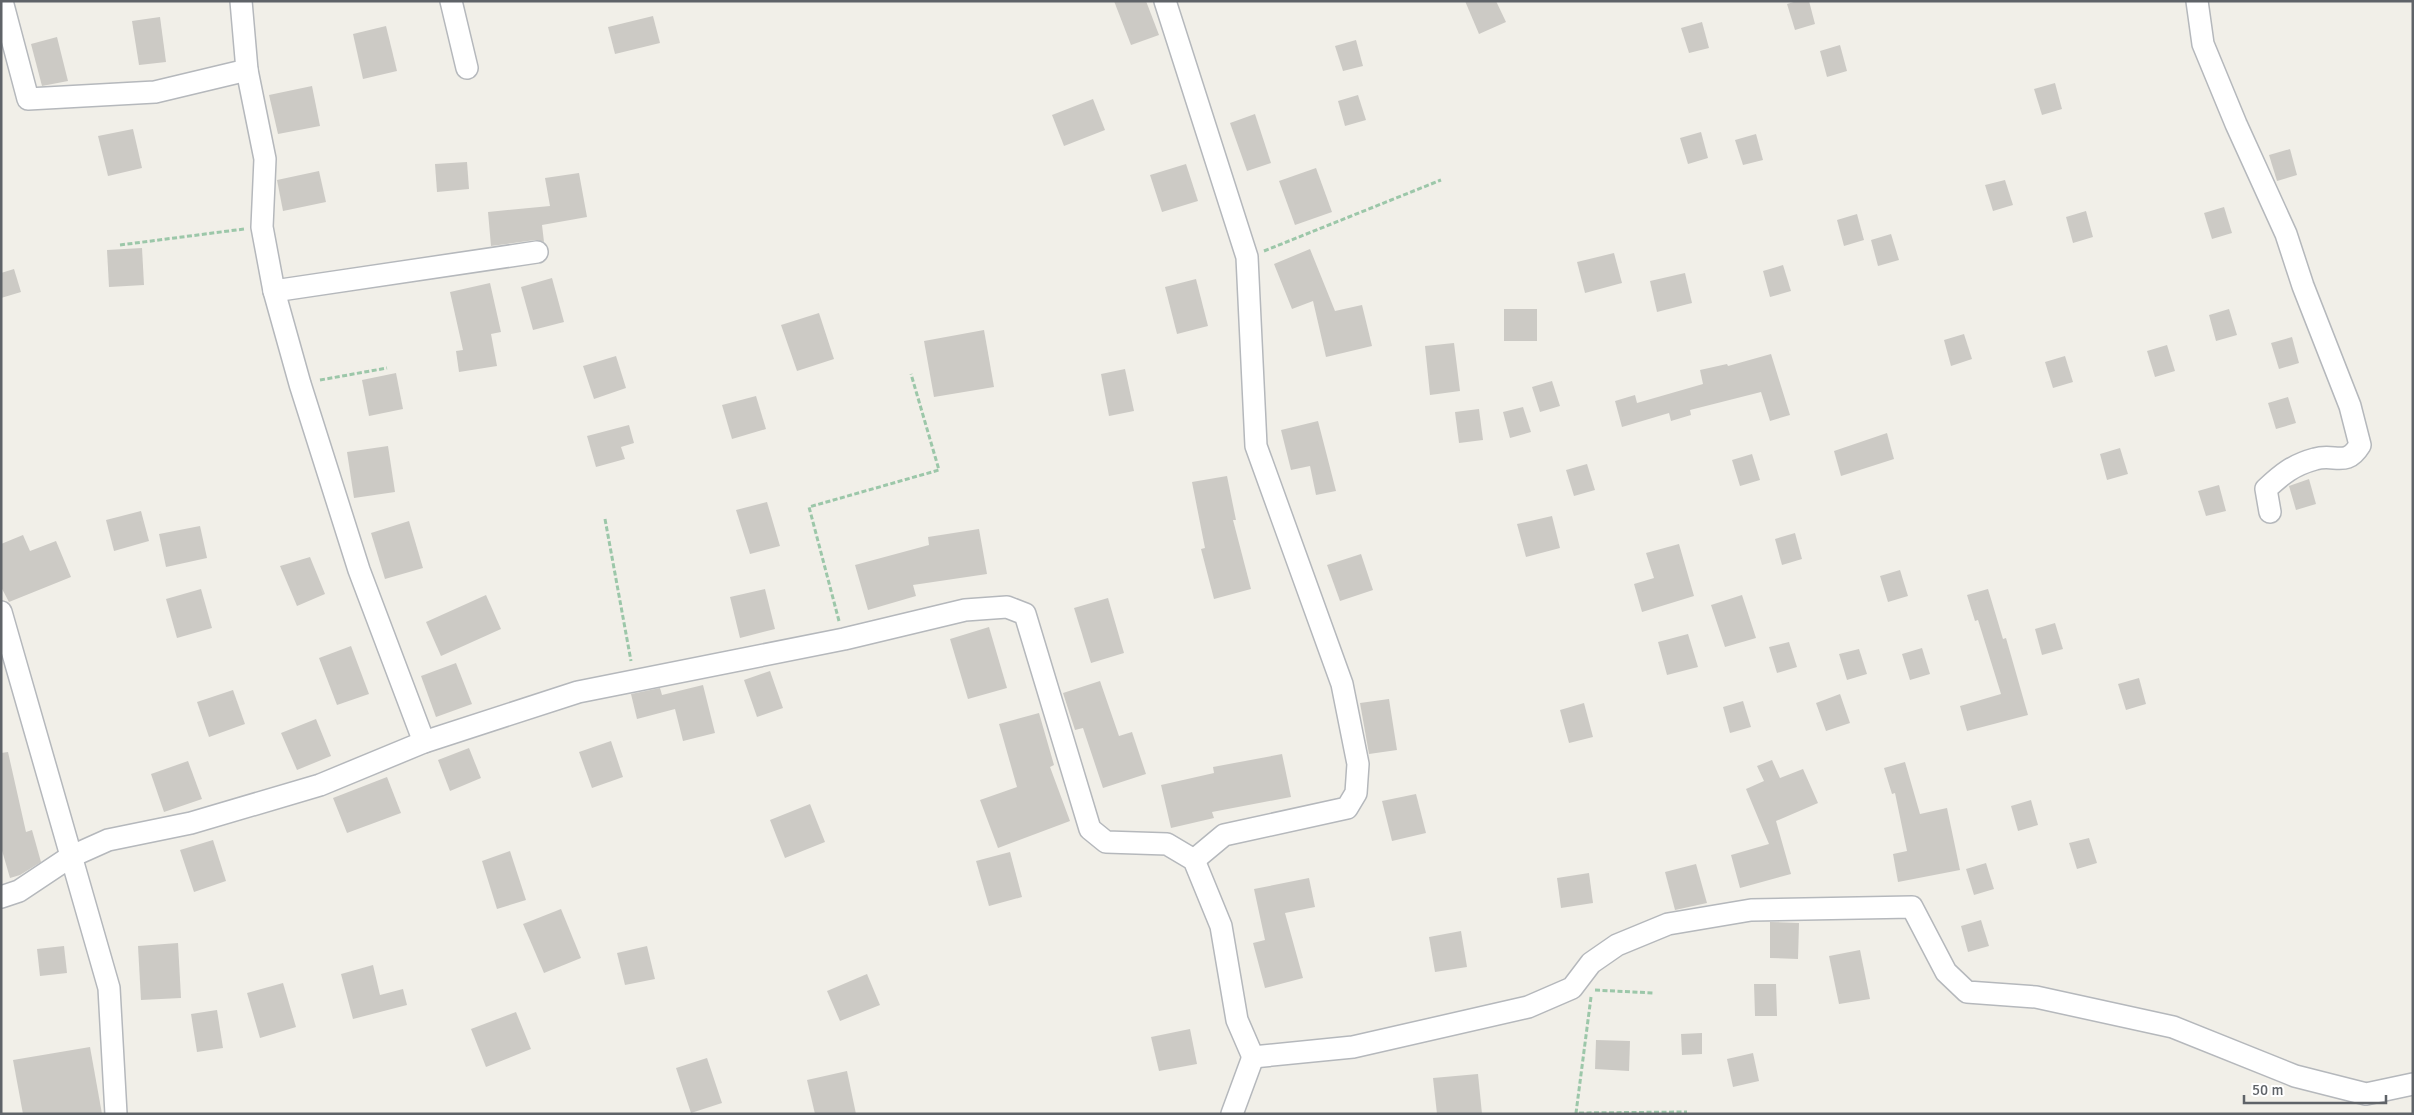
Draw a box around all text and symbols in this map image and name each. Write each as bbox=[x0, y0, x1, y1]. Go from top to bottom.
scale bar bbox=[2244, 1072, 2386, 1104]
text: 50 m bbox=[2252, 1081, 2283, 1099]

